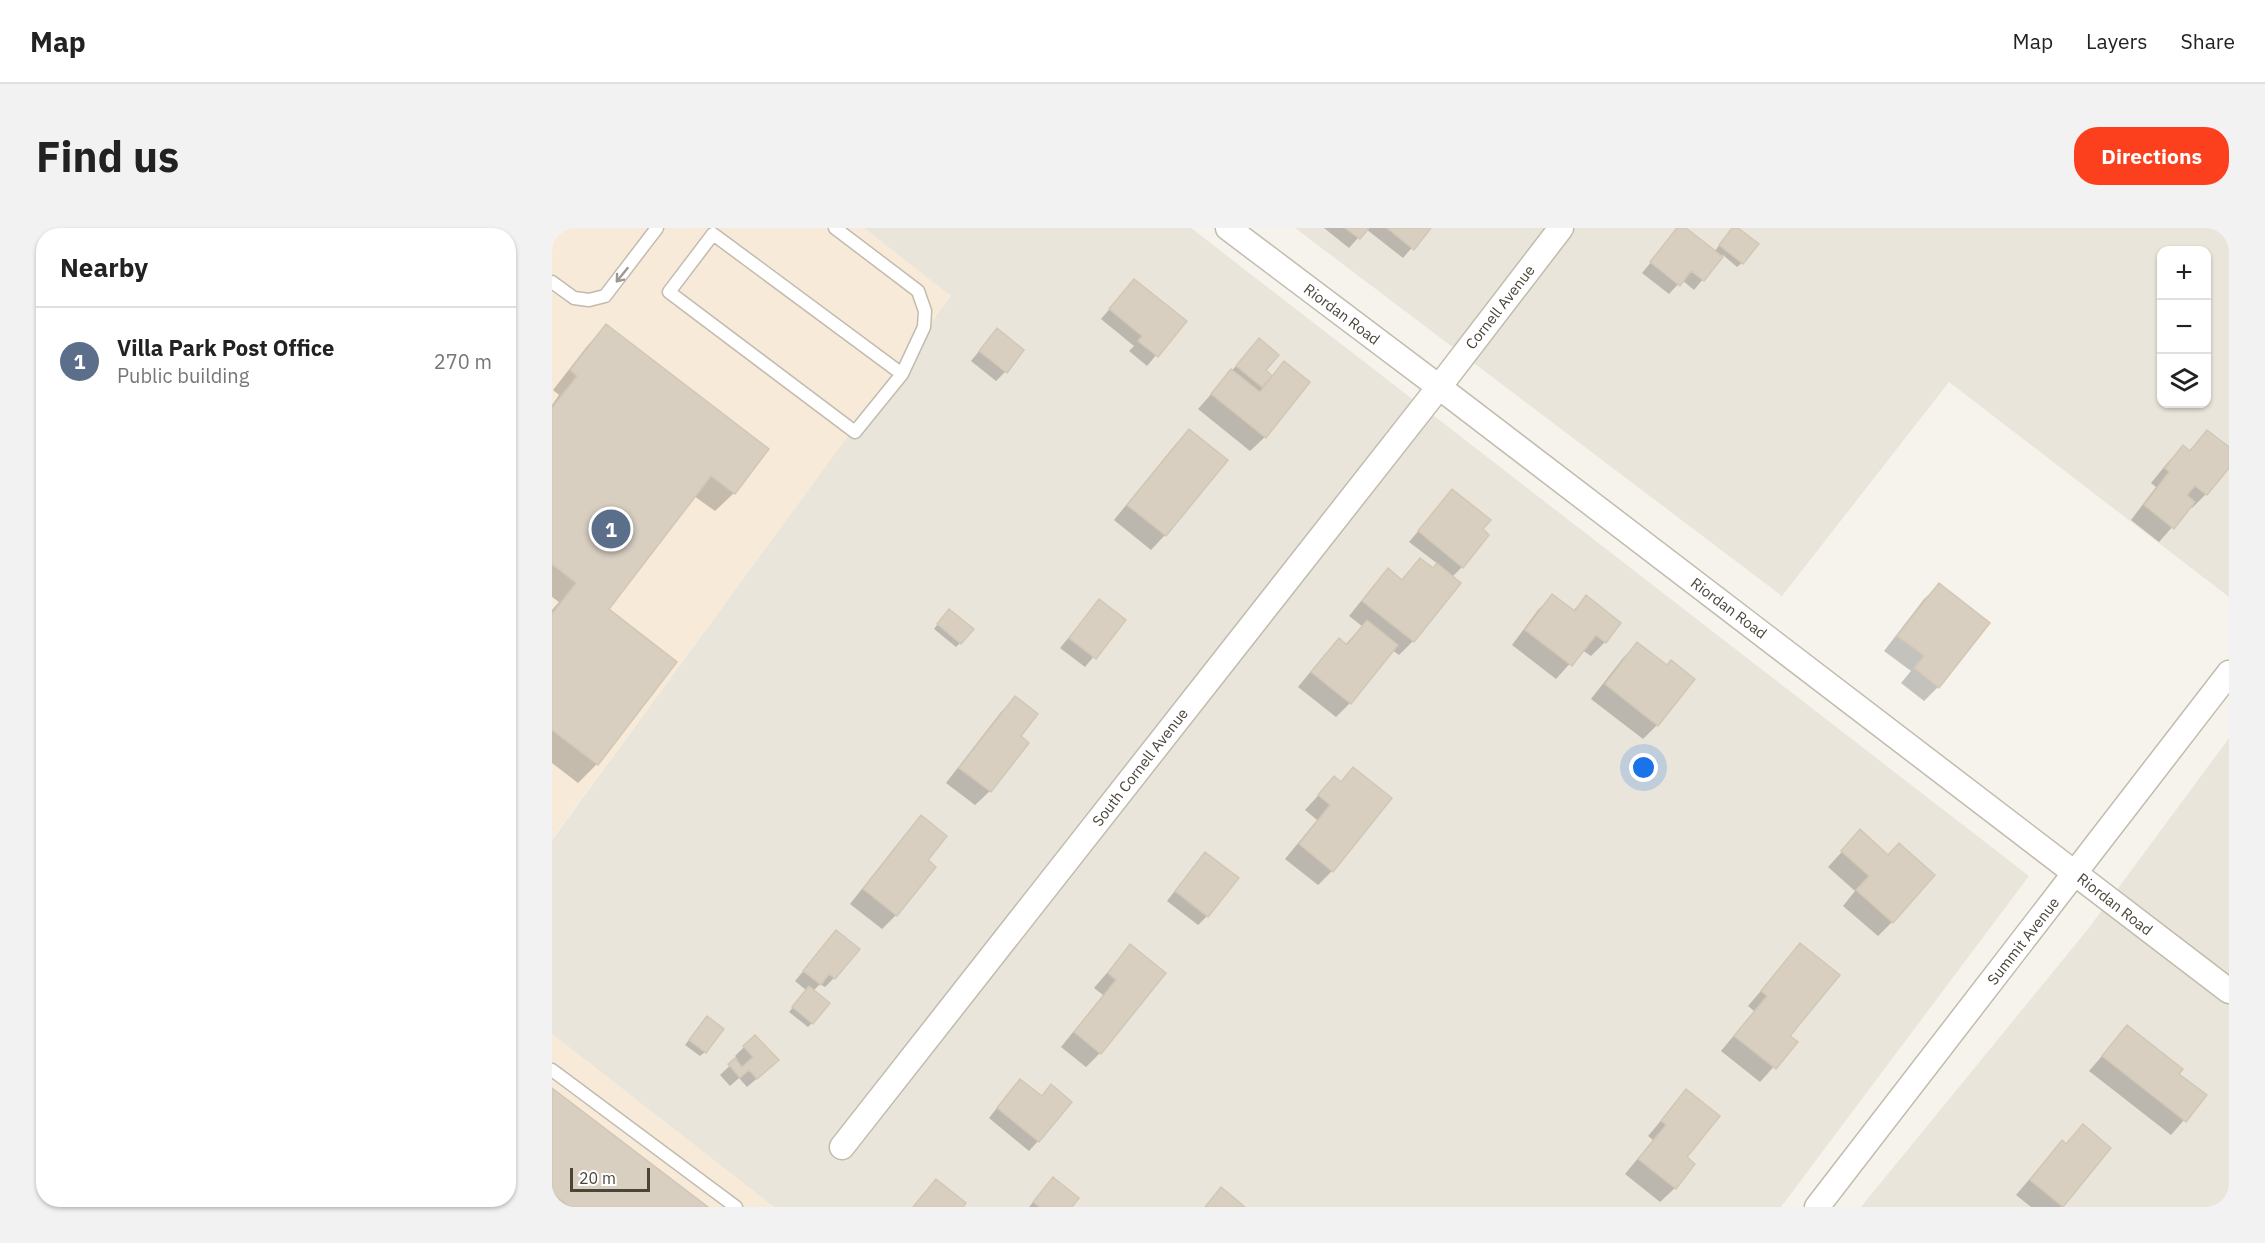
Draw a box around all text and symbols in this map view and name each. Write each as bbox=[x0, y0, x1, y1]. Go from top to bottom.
text: Map bbox=[30, 23, 86, 60]
text: Map bbox=[2013, 27, 2053, 55]
text: Layers bbox=[2086, 27, 2148, 55]
text: Share bbox=[2181, 27, 2235, 55]
button: Directions bbox=[2074, 127, 2229, 185]
text: Find us bbox=[36, 129, 179, 184]
map controls bbox=[2157, 246, 2211, 408]
button: + bbox=[2157, 246, 2211, 300]
text: Nearby bbox=[60, 250, 148, 284]
street label: Cornell Avenue bbox=[1461, 261, 1539, 353]
one-way arrow bbox=[616, 267, 629, 283]
street label: Riordan Road bbox=[1300, 279, 1384, 349]
button: − bbox=[2157, 300, 2211, 354]
text: Villa Park Post Office bbox=[117, 333, 334, 362]
text: 1 bbox=[74, 348, 86, 375]
text: 270 m bbox=[434, 348, 492, 375]
button: layers bbox=[2157, 354, 2211, 408]
text: Public building bbox=[117, 362, 249, 389]
pin: 1 bbox=[592, 506, 630, 552]
street label: Riordan Road bbox=[1687, 573, 1771, 643]
street label: South Cornell Avenue bbox=[1088, 704, 1192, 830]
your location bbox=[1629, 753, 1658, 782]
street label: Riordan Road bbox=[2074, 869, 2156, 939]
street label: Summit Avenue bbox=[1983, 893, 2063, 989]
scale bar bbox=[570, 1165, 650, 1192]
text: 20 m bbox=[579, 1168, 616, 1188]

